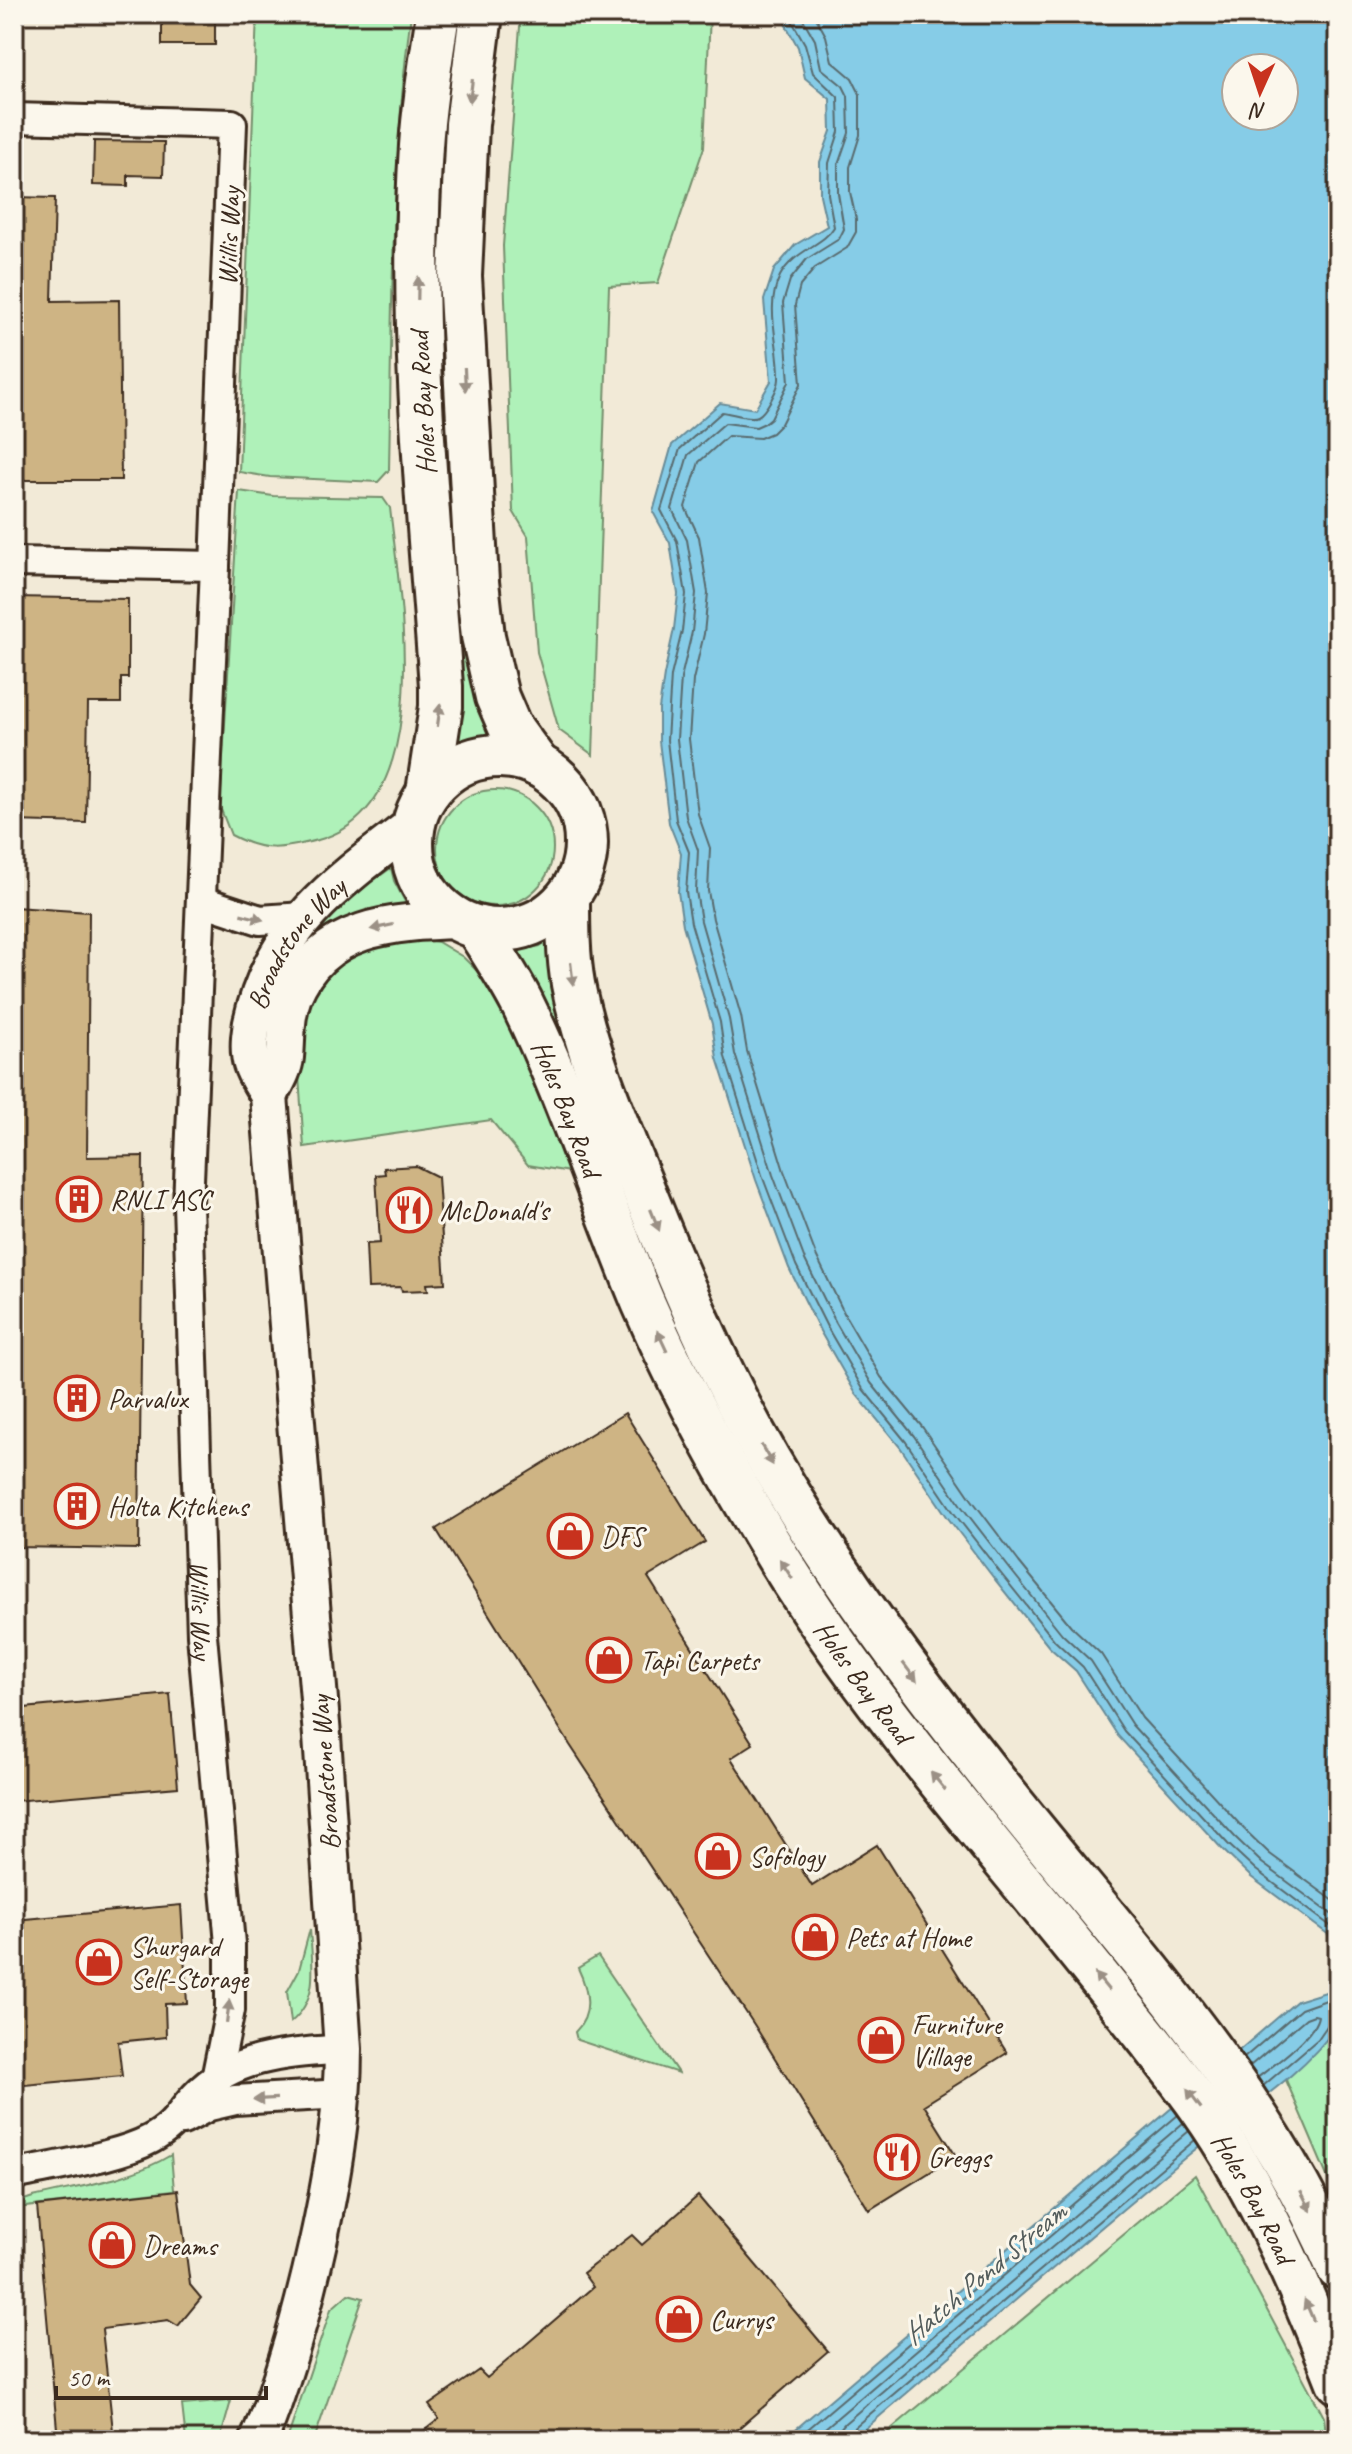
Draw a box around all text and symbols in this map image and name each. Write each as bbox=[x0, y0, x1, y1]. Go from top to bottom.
north arrow bbox=[1220, 52, 1300, 132]
one-way arrow bbox=[464, 79, 477, 104]
text: N bbox=[1248, 96, 1267, 125]
street label: Willis Way bbox=[209, 184, 248, 286]
one-way arrow bbox=[412, 275, 424, 300]
street label: Holes Bay Road bbox=[401, 326, 444, 476]
one-way arrow bbox=[459, 367, 472, 392]
one-way arrow bbox=[433, 702, 446, 727]
street label: Broadstone Way bbox=[239, 867, 355, 1014]
one-way arrow bbox=[239, 911, 264, 923]
one-way arrow bbox=[369, 921, 394, 934]
one-way arrow bbox=[566, 962, 579, 987]
street label: Holes Bay Road bbox=[524, 1035, 611, 1185]
building icon: RNLI ASC bbox=[55, 1175, 103, 1223]
place label: RNLI ASC bbox=[110, 1182, 215, 1217]
restaurant icon: McDonald's bbox=[385, 1186, 433, 1234]
place label: McDonald's bbox=[440, 1193, 551, 1228]
one-way arrow bbox=[649, 1208, 662, 1232]
one-way arrow bbox=[655, 1330, 669, 1353]
building icon: Parvalux bbox=[53, 1374, 101, 1422]
place label: Parvalux bbox=[108, 1381, 190, 1416]
one-way arrow bbox=[760, 1444, 774, 1466]
building icon: Holta Kitchens bbox=[53, 1482, 101, 1530]
place label: Holta Kitchens bbox=[108, 1489, 250, 1524]
shop icon: DFS bbox=[546, 1512, 594, 1560]
place label: DFS bbox=[601, 1519, 648, 1554]
one-way arrow bbox=[779, 1559, 794, 1580]
street label: Willis Way bbox=[182, 1560, 221, 1663]
street label: Holes Bay Road bbox=[806, 1614, 922, 1753]
shop icon: Tapi Carpets bbox=[585, 1636, 633, 1684]
place label: Tapi Carpets bbox=[640, 1643, 761, 1678]
one-way arrow bbox=[901, 1662, 917, 1682]
street label: Broadstone Way bbox=[301, 1692, 347, 1851]
one-way arrow bbox=[930, 1771, 947, 1791]
shop icon: Sofology bbox=[694, 1832, 742, 1880]
place label: Sofology bbox=[749, 1839, 827, 1874]
shop icon: Pets at Home bbox=[791, 1913, 839, 1961]
place label: Pets at Home bbox=[846, 1920, 973, 1955]
place label: Shurgard Self-Storage bbox=[130, 1929, 250, 1996]
shop icon: Shurgard Self-Storage bbox=[75, 1938, 123, 1986]
one-way arrow bbox=[1095, 1972, 1111, 1992]
one-way arrow bbox=[222, 1999, 235, 2024]
place label: Furniture Village bbox=[912, 2007, 1003, 2074]
shop icon: Furniture Village bbox=[857, 2016, 905, 2064]
one-way arrow bbox=[1186, 2088, 1202, 2110]
one-way arrow bbox=[252, 2093, 277, 2106]
street label: Holes Bay Road bbox=[1204, 2126, 1304, 2272]
restaurant icon: Greggs bbox=[873, 2133, 921, 2181]
place label: Greggs bbox=[928, 2140, 993, 2175]
one-way arrow bbox=[1299, 2189, 1313, 2213]
water label: Hatch Pond Stream bbox=[894, 2191, 1077, 2353]
shop icon: Dreams bbox=[88, 2221, 136, 2269]
place label: Dreams bbox=[143, 2228, 219, 2263]
shop icon: Currys bbox=[655, 2295, 703, 2343]
one-way arrow bbox=[1302, 2298, 1315, 2322]
place label: Currys bbox=[710, 2302, 775, 2337]
scale bar bbox=[56, 2350, 266, 2400]
text: 50 m bbox=[68, 2363, 111, 2393]

